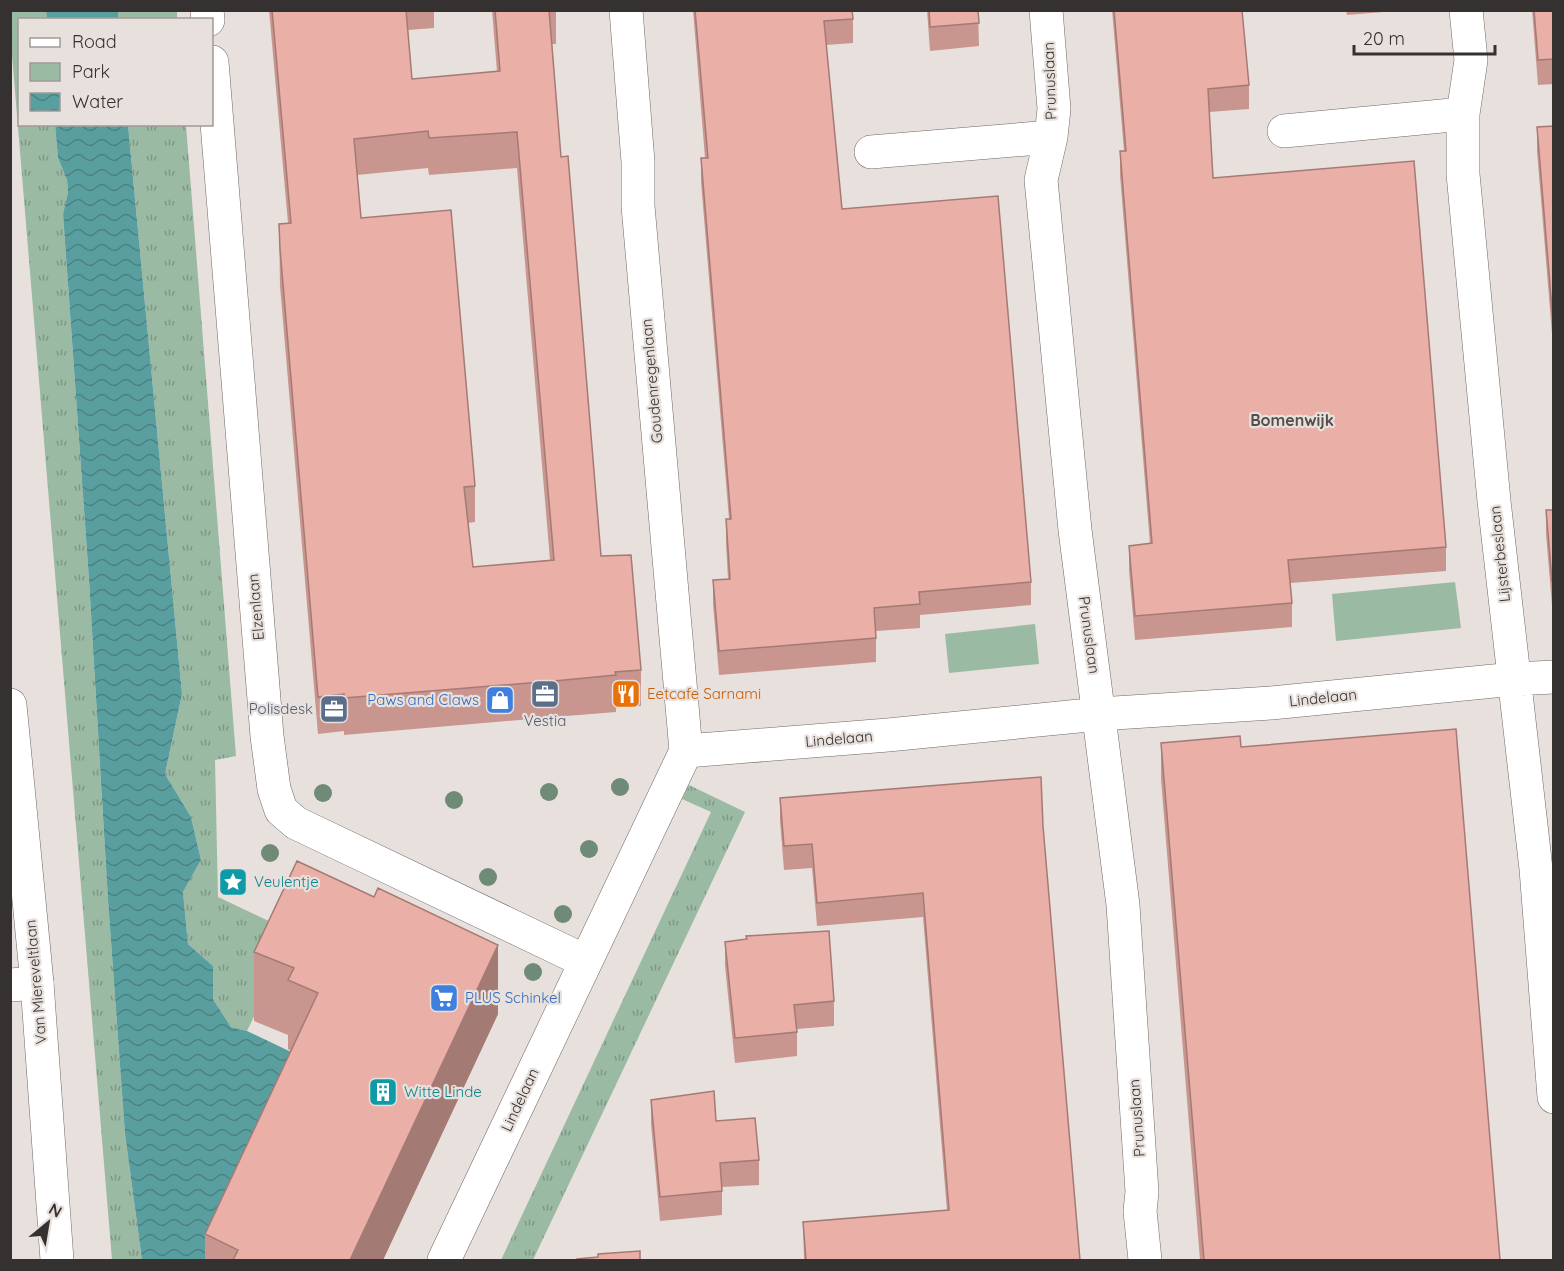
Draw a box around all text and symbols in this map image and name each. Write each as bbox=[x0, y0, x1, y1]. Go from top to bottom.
legend bbox=[18, 18, 213, 126]
scale bar bbox=[1354, 18, 1495, 56]
text: 20 m bbox=[1363, 27, 1405, 50]
text: Road bbox=[72, 30, 117, 53]
street label: Prunuslaan bbox=[1039, 42, 1060, 120]
text: Park bbox=[72, 60, 110, 83]
text: Water bbox=[72, 90, 123, 113]
street label: Goudenregenlaan bbox=[637, 318, 666, 444]
district label: Bomenwijk bbox=[1250, 410, 1334, 430]
street label: Lijsterbeslaan bbox=[1485, 505, 1514, 603]
street label: Elzenlaan bbox=[243, 573, 268, 641]
street label: Prunuslaan bbox=[1075, 595, 1104, 675]
office icon: Vestia bbox=[529, 678, 561, 710]
restaurant icon: Eetcafe Sarnami bbox=[610, 678, 642, 710]
shop icon: Paws and Claws bbox=[484, 684, 516, 716]
place label: Eetcafe Sarnami bbox=[647, 684, 761, 703]
street label: Lindelaan bbox=[1288, 685, 1358, 710]
place label: Paws and Claws bbox=[367, 690, 479, 709]
office icon: Polisdesk bbox=[318, 693, 350, 725]
place label: Polisdesk bbox=[249, 699, 313, 718]
place label: Vestia bbox=[524, 711, 566, 730]
street label: Lindelaan bbox=[804, 726, 874, 751]
place icon: Veulentje bbox=[217, 866, 249, 898]
place label: Veulentje bbox=[254, 872, 319, 891]
street label: Van Miereveltlaan bbox=[21, 919, 50, 1045]
supermarket icon: PLUS Schinkel bbox=[428, 982, 460, 1014]
place label: PLUS Schinkel bbox=[465, 988, 561, 1007]
street label: Lindelaan bbox=[497, 1065, 543, 1135]
building icon: Witte Linde bbox=[367, 1076, 399, 1108]
street label: Prunuslaan bbox=[1124, 1078, 1149, 1158]
place label: Witte Linde bbox=[404, 1082, 482, 1101]
north arrow bbox=[18, 1193, 78, 1253]
text: N bbox=[45, 1198, 66, 1222]

